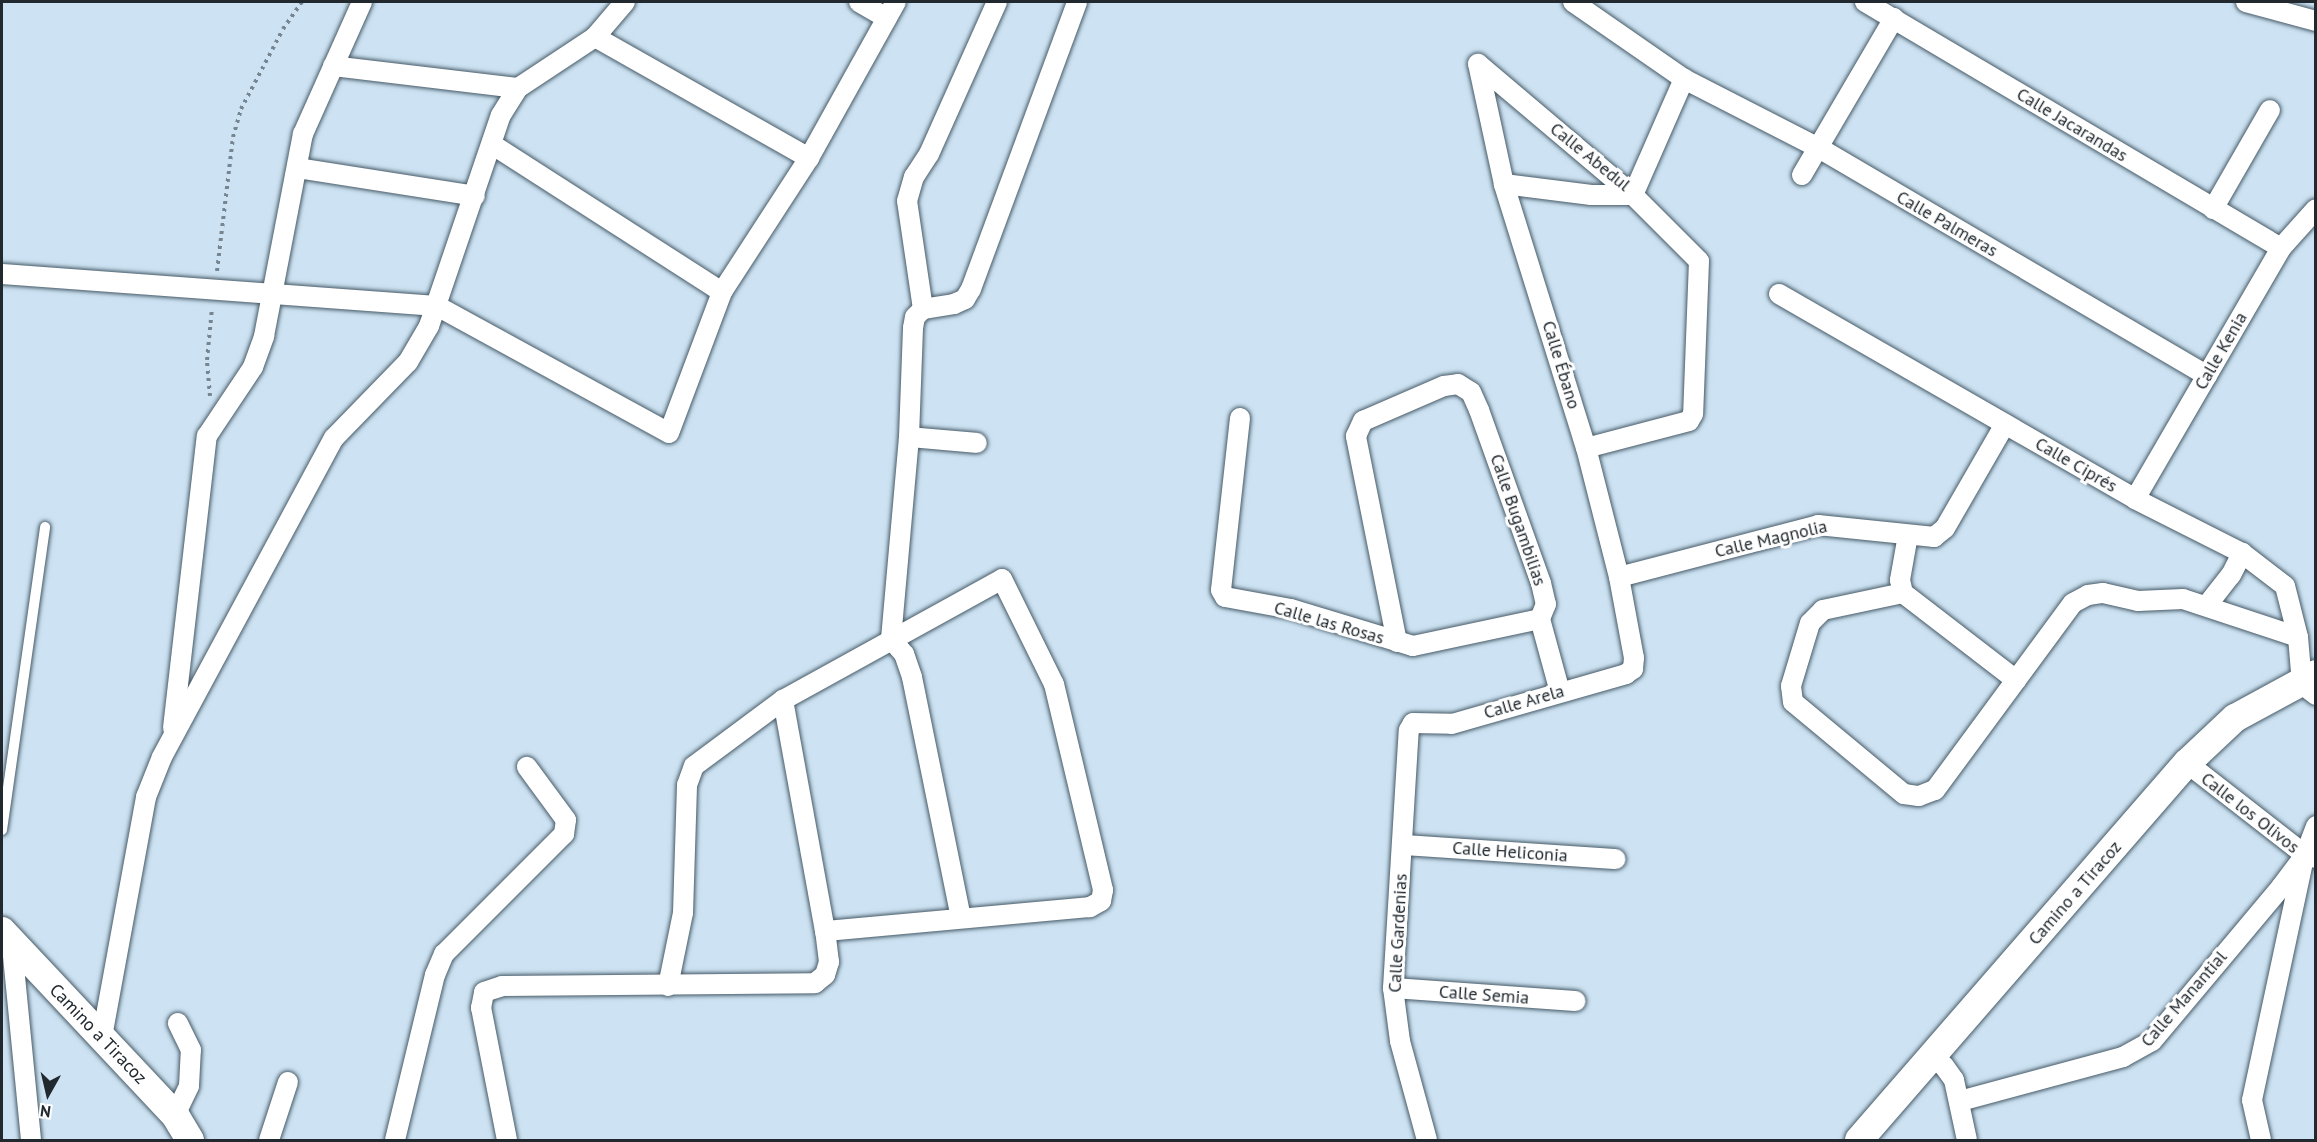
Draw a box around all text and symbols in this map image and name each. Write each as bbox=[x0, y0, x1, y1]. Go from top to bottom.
street label: Calle Jacarandas bbox=[2013, 83, 2131, 167]
street label: Calle Abedul bbox=[1545, 118, 1635, 196]
street label: Calle Palmeras bbox=[1893, 186, 2001, 262]
street label: Calle Kenia bbox=[2190, 308, 2252, 394]
street label: Calle Ébano bbox=[1537, 318, 1585, 412]
street label: Calle Ciprés bbox=[2031, 433, 2121, 497]
street label: Calle Bugambilias bbox=[1485, 451, 1551, 589]
street label: Calle Magnolia bbox=[1713, 516, 1829, 562]
street label: Calle las Rosas bbox=[1271, 597, 1387, 649]
street label: Calle Arela bbox=[1481, 680, 1567, 724]
street label: Calle los Olivos bbox=[2197, 768, 2303, 858]
street label: Camino a Tiracoz bbox=[2024, 836, 2126, 950]
street label: Calle Heliconia bbox=[1452, 837, 1568, 867]
street label: Calle Gardenias bbox=[1384, 873, 1412, 993]
street label: Calle Manantial bbox=[2136, 947, 2232, 1051]
street label: Camino a Tiracoz bbox=[45, 979, 151, 1089]
street label: Calle Semia bbox=[1438, 981, 1530, 1009]
north arrow bbox=[18, 1064, 78, 1124]
text: N bbox=[39, 1101, 52, 1122]

